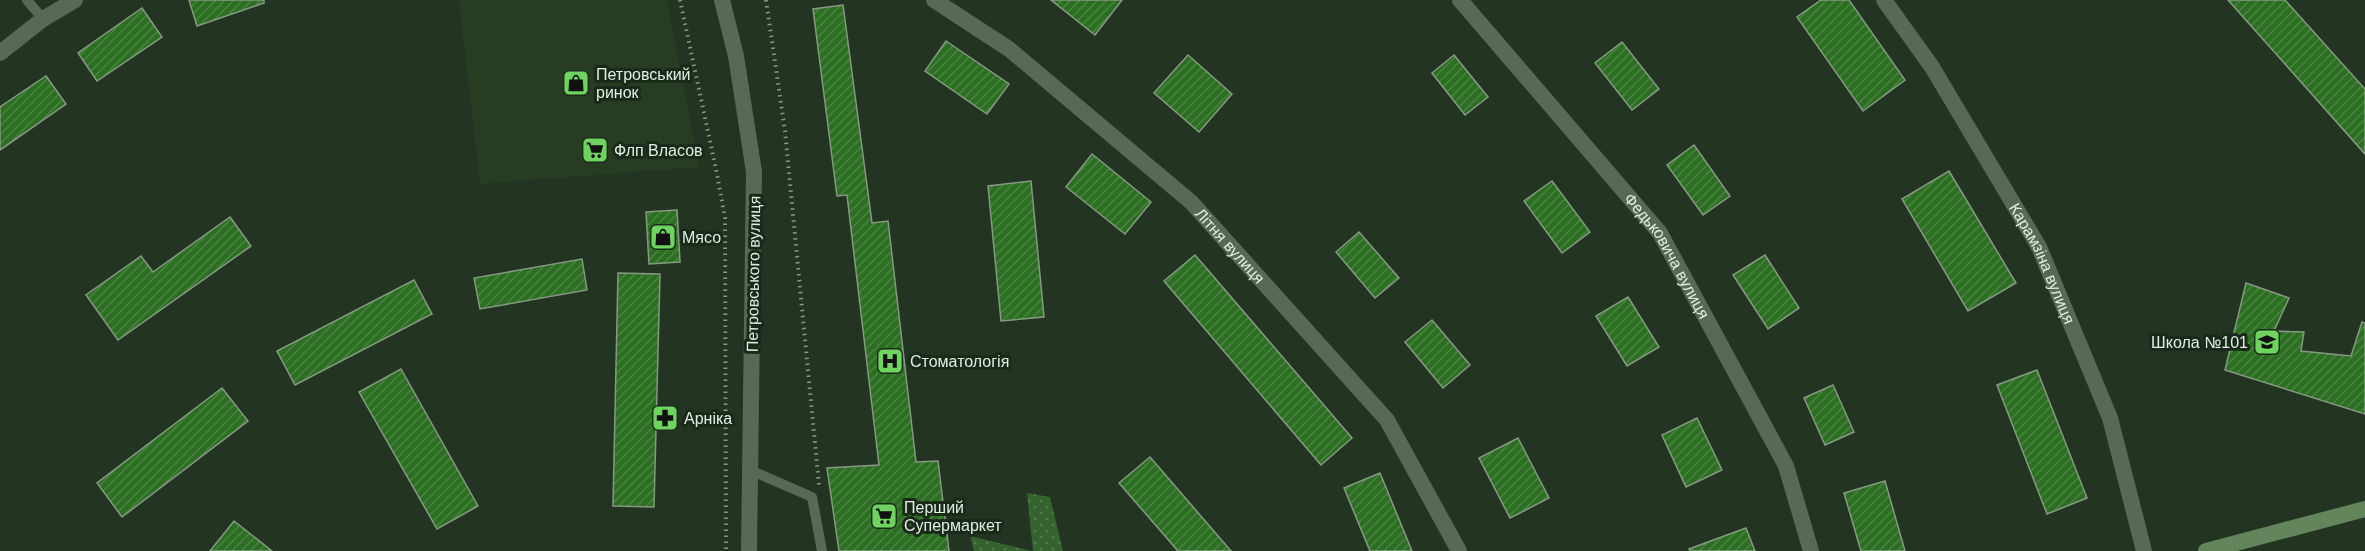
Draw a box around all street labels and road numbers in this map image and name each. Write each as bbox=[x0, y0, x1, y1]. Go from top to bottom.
street label: Федьковича вулиця bbox=[1621, 190, 1713, 321]
street label: Петровського вулиця bbox=[744, 196, 763, 352]
street label: Карамзіна вулиця bbox=[2006, 200, 2078, 326]
street label: Літня вулиця bbox=[1192, 205, 1268, 287]

